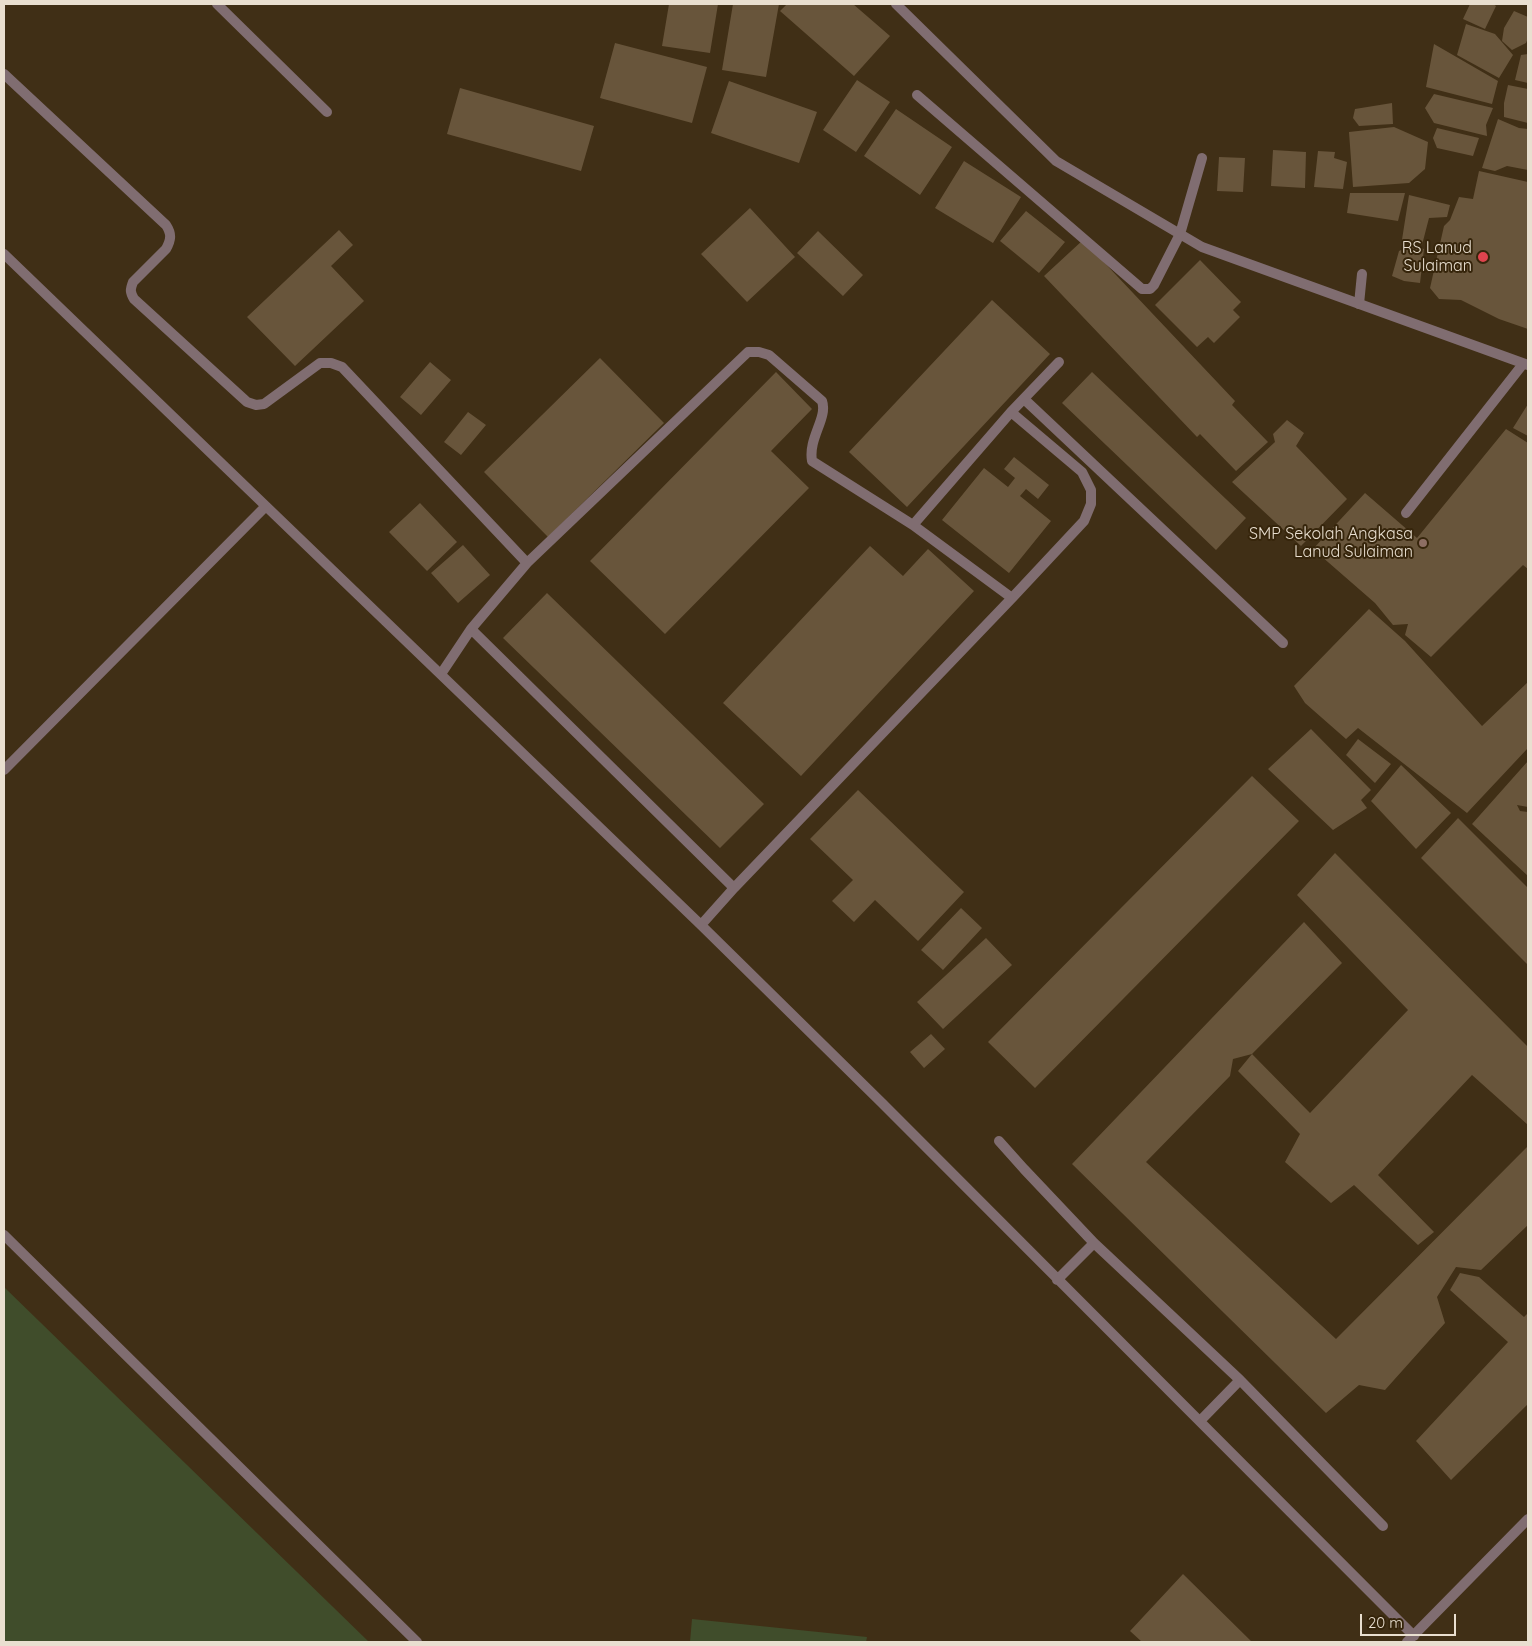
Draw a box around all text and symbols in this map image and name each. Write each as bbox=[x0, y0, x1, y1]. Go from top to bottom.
place label: RS Lanud Sulaiman bbox=[1402, 238, 1472, 276]
marker: RS Lanud Sulaiman bbox=[1476, 250, 1490, 264]
place label: SMP Sekolah Angkasa Lanud Sulaiman bbox=[1249, 524, 1413, 562]
marker: SMP Sekolah Angkasa Lanud Sulaiman bbox=[1417, 537, 1429, 549]
scale bar bbox=[1362, 1604, 1458, 1636]
text: 20 m bbox=[1368, 1613, 1403, 1632]

